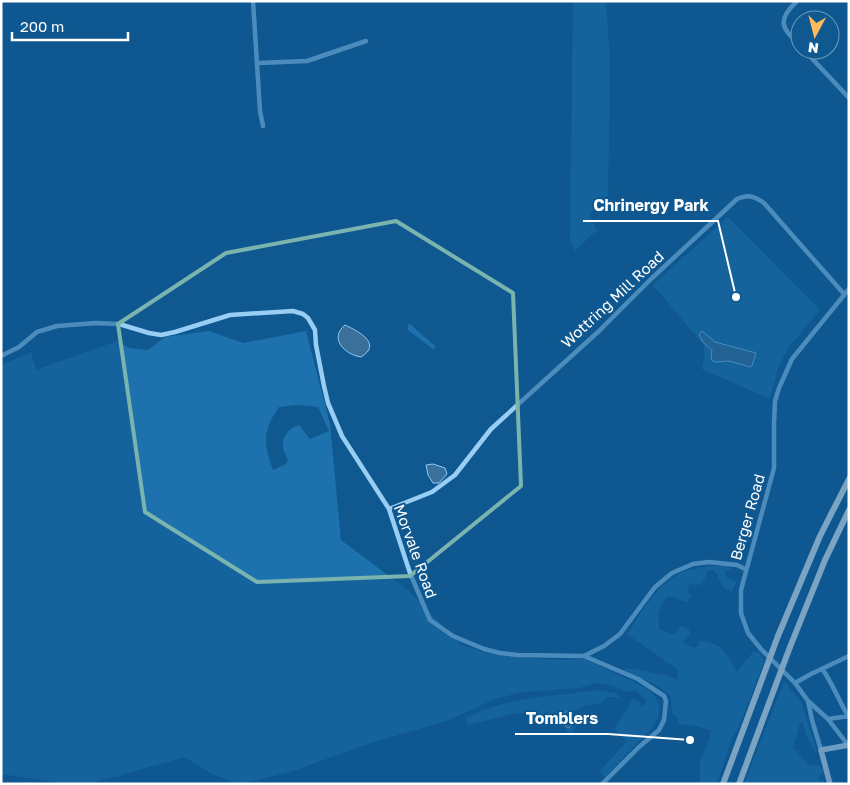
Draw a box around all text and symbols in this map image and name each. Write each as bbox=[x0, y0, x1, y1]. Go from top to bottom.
scale bar bbox=[12, 10, 129, 42]
north arrow bbox=[790, 10, 840, 60]
text: 200 m bbox=[20, 17, 64, 35]
text: N bbox=[807, 39, 820, 57]
callout: Chrinergy Park bbox=[583, 190, 718, 221]
text: Chrinergy Park bbox=[593, 195, 709, 215]
street label: Wottring Mill Road bbox=[557, 247, 667, 351]
street label: Berger Road bbox=[726, 472, 768, 562]
street label: Morvale Road bbox=[391, 502, 441, 600]
callout: Tomblers bbox=[515, 703, 608, 734]
text: Tomblers bbox=[526, 708, 598, 728]

